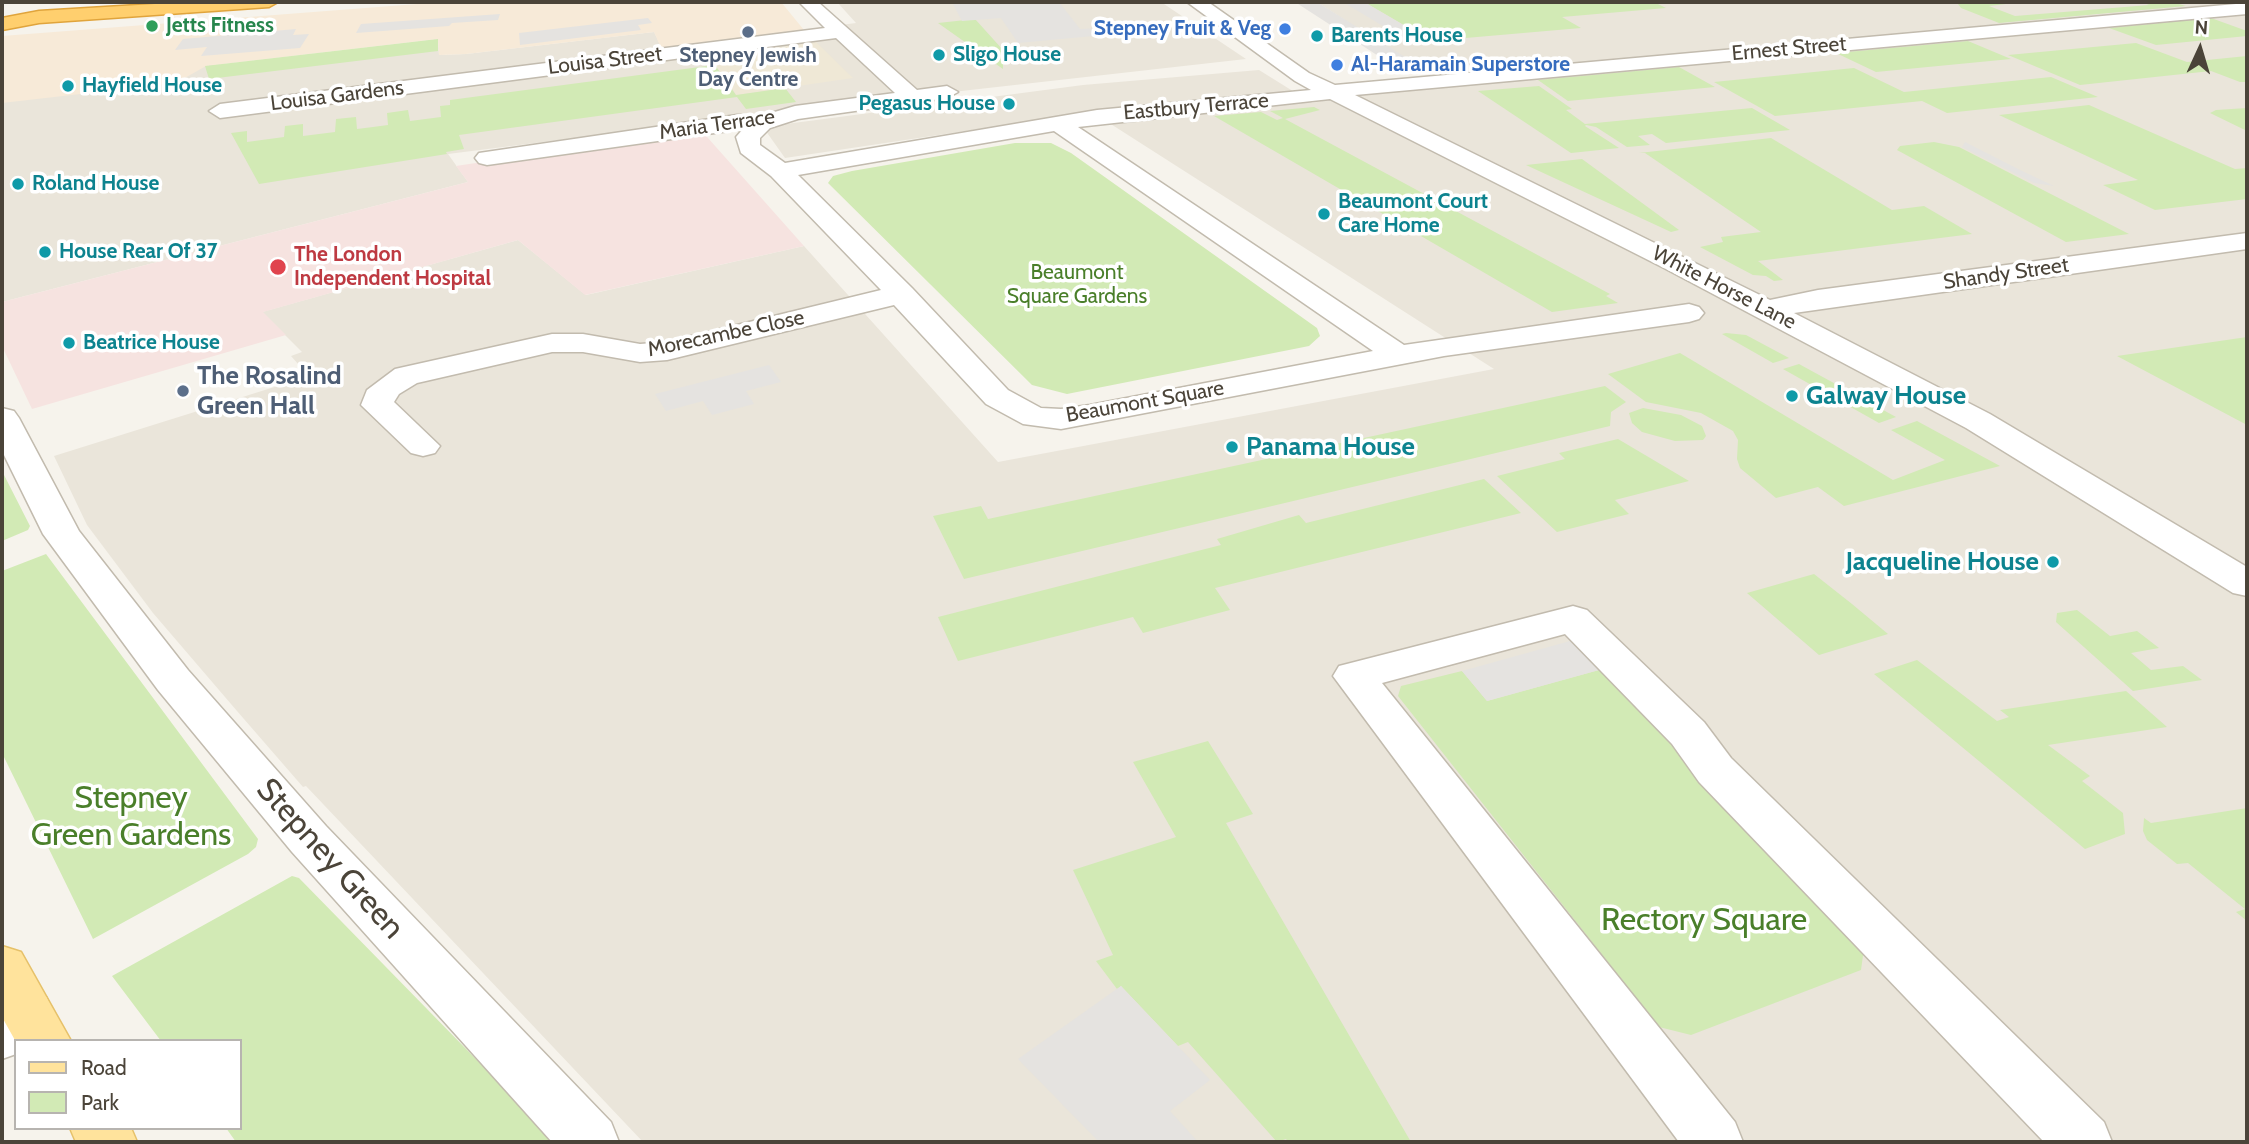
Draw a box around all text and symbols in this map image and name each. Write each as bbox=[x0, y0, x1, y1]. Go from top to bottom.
place label: Jetts Fitness bbox=[166, 13, 274, 39]
north arrow bbox=[2165, 14, 2235, 84]
place label: Stepney Fruit & Veg bbox=[1094, 16, 1271, 42]
text: N bbox=[2194, 16, 2209, 39]
marker: Jetts Fitness bbox=[144, 18, 160, 34]
marker: Stepney Fruit & Veg bbox=[1277, 21, 1293, 37]
place label: Barents House bbox=[1331, 23, 1463, 49]
marker: Stepney Jewish Day Centre bbox=[740, 24, 756, 40]
marker: Barents House bbox=[1309, 28, 1325, 44]
street label: Ernest Street bbox=[1731, 31, 1847, 67]
street label: Louisa Street bbox=[546, 41, 664, 81]
place label: Sligo House bbox=[953, 42, 1061, 68]
place label: Stepney Jewish Day Centre bbox=[679, 43, 817, 93]
marker: Sligo House bbox=[931, 47, 947, 63]
place label: Al-Haramain Superstore bbox=[1351, 52, 1570, 78]
marker: Al-Haramain Superstore bbox=[1329, 57, 1345, 73]
place label: Hayfield House bbox=[82, 73, 222, 99]
street label: Louisa Gardens bbox=[269, 75, 405, 117]
marker: Hayfield House bbox=[60, 78, 76, 94]
street label: Eastbury Terrace bbox=[1122, 88, 1270, 126]
place label: Pegasus House bbox=[859, 91, 995, 117]
marker: Pegasus House bbox=[1001, 96, 1017, 112]
street label: Maria Terrace bbox=[658, 104, 776, 146]
place label: Roland House bbox=[32, 171, 159, 197]
marker: Roland House bbox=[10, 176, 26, 192]
place label: Beaumont Court Care Home bbox=[1338, 189, 1488, 239]
marker: Beaumont Court Care Home bbox=[1316, 206, 1332, 222]
place label: House Rear Of 37 bbox=[59, 239, 217, 265]
street label: White Horse Lane bbox=[1648, 241, 1800, 335]
place label: The London Independent Hospital bbox=[294, 242, 491, 292]
marker: House Rear Of 37 bbox=[37, 244, 53, 260]
street label: Shandy Street bbox=[1942, 253, 2070, 295]
marker: The London Independent Hospital bbox=[268, 257, 288, 277]
park label: Beaumont Square Gardens bbox=[1007, 260, 1147, 310]
street label: Morecambe Close bbox=[645, 305, 807, 363]
place label: Beatrice House bbox=[83, 330, 220, 356]
marker: Beatrice House bbox=[61, 335, 77, 351]
place label: The Rosalind Green Hall bbox=[197, 360, 342, 422]
street label: Beaumont Square bbox=[1064, 376, 1226, 428]
place label: Galway House bbox=[1806, 380, 1966, 412]
marker: The Rosalind Green Hall bbox=[175, 383, 191, 399]
marker: Galway House bbox=[1784, 388, 1800, 404]
place label: Panama House bbox=[1246, 431, 1415, 463]
marker: Panama House bbox=[1224, 439, 1240, 455]
place label: Jacqueline House bbox=[1846, 546, 2039, 578]
marker: Jacqueline House bbox=[2045, 554, 2061, 570]
street label: Stepney Green bbox=[248, 771, 412, 947]
park label: Stepney Green Gardens bbox=[31, 780, 231, 855]
park label: Rectory Square bbox=[1601, 902, 1807, 940]
legend bbox=[14, 1039, 242, 1130]
text: Road bbox=[81, 1055, 127, 1080]
text: Park bbox=[81, 1090, 119, 1115]

